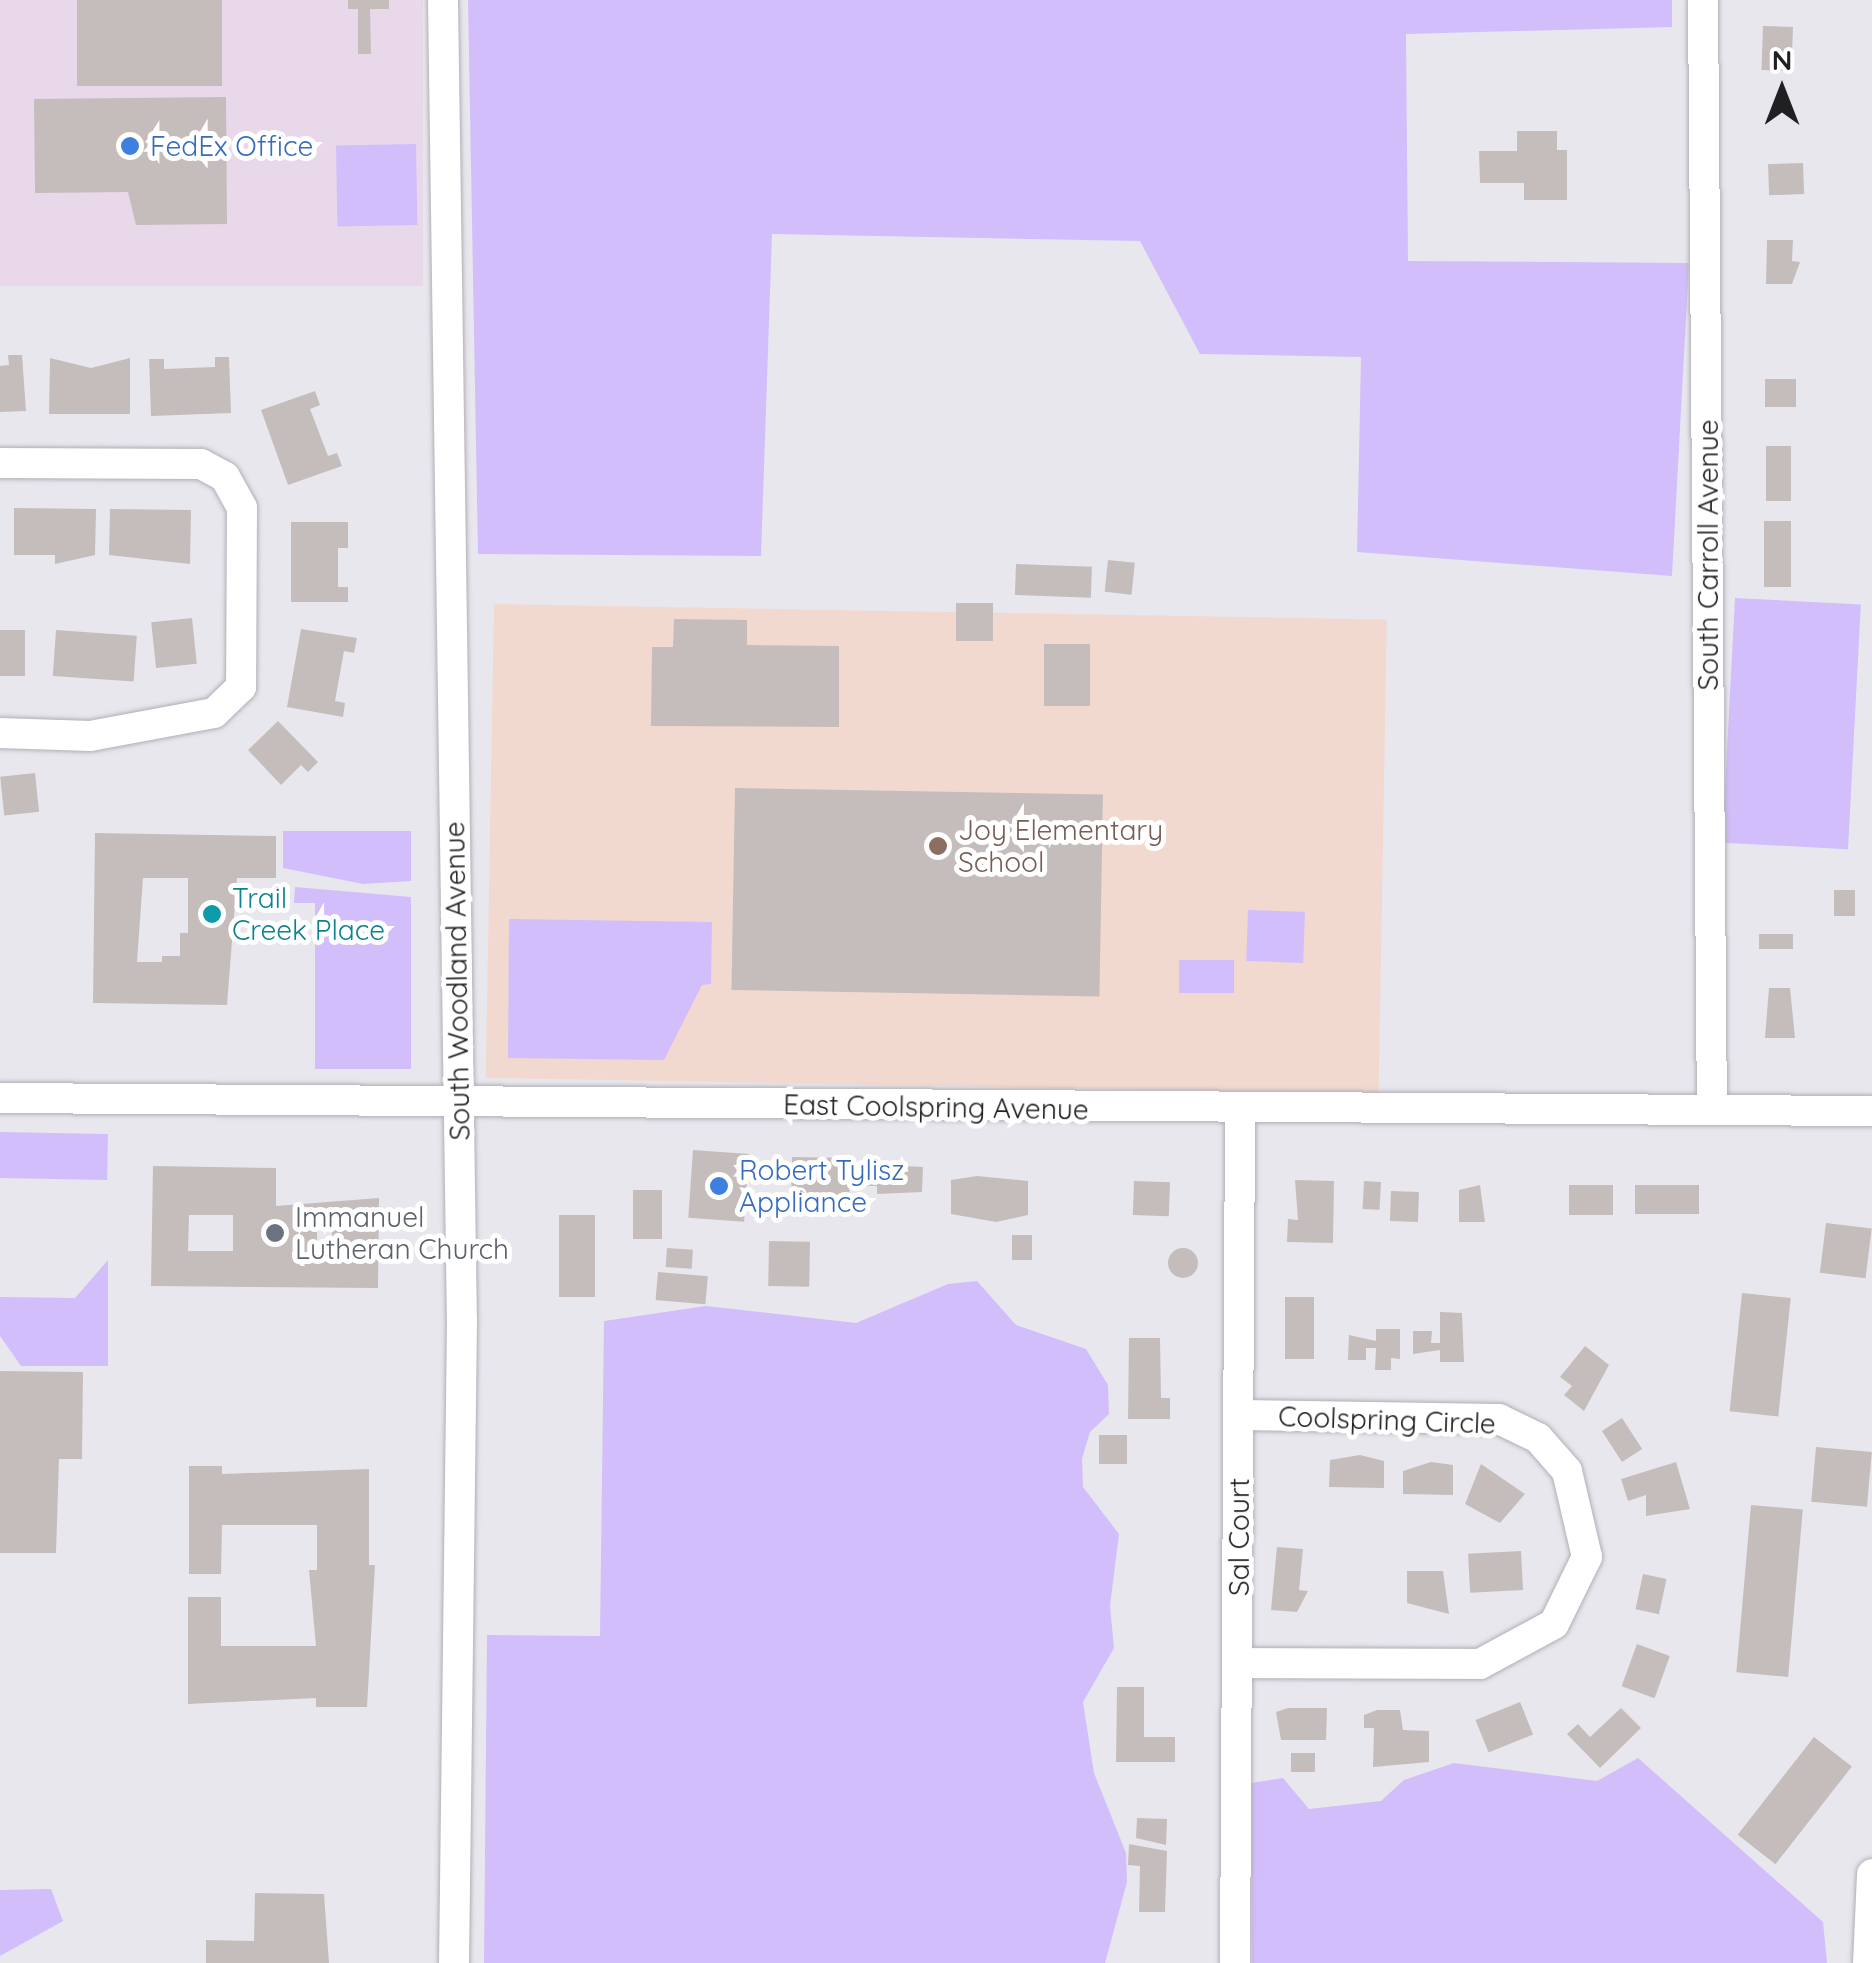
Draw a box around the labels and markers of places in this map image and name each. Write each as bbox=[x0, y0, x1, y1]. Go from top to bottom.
place label: FedEx Office bbox=[150, 129, 313, 163]
marker: FedEx Office bbox=[119, 135, 141, 157]
place label: Joy Elementary School bbox=[958, 813, 1163, 879]
marker: Joy Elementary School bbox=[927, 835, 949, 857]
place label: Trail Creek Place bbox=[232, 881, 385, 947]
marker: Trail Creek Place bbox=[201, 903, 223, 925]
place label: Robert Tylisz Appliance bbox=[739, 1153, 904, 1219]
marker: Robert Tylisz Appliance bbox=[708, 1175, 730, 1197]
place label: Immanuel Lutheran Church bbox=[295, 1200, 509, 1266]
marker: Immanuel Lutheran Church bbox=[264, 1222, 286, 1244]

